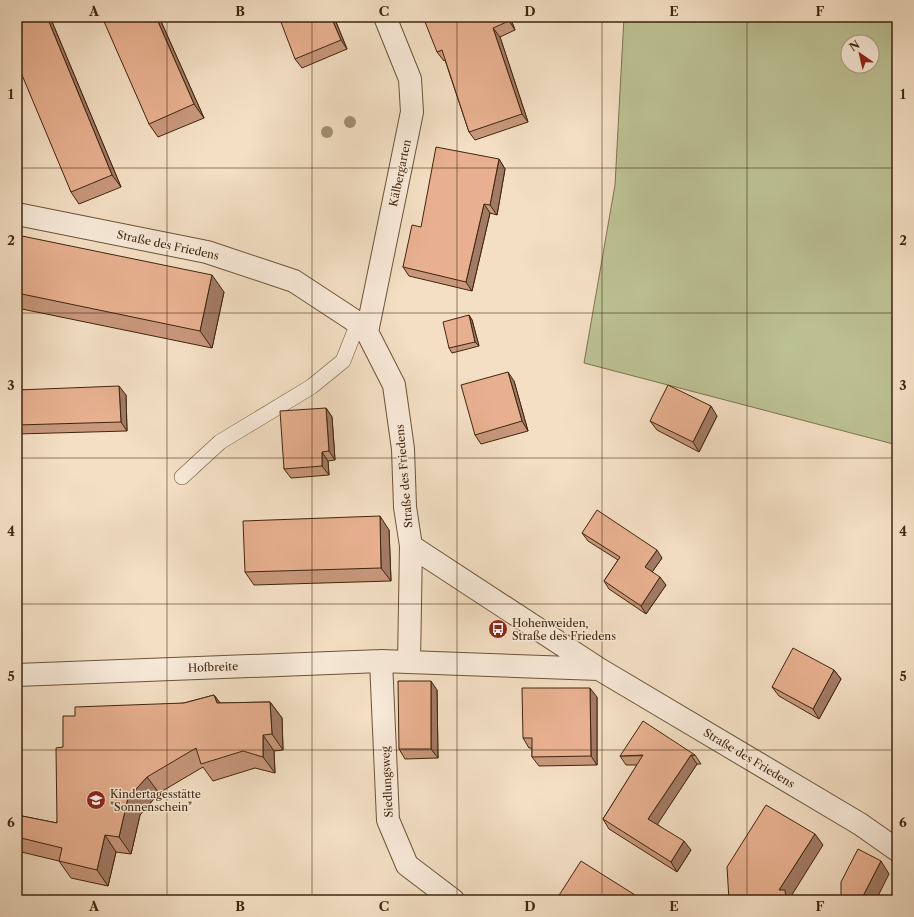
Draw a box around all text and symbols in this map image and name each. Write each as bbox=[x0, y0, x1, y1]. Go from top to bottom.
text: A bbox=[88, 3, 100, 19]
text: B bbox=[235, 3, 245, 19]
text: C bbox=[379, 3, 389, 19]
text: D bbox=[524, 3, 536, 19]
text: E bbox=[669, 3, 679, 19]
text: F bbox=[816, 3, 825, 19]
north arrow bbox=[840, 34, 880, 74]
text: N bbox=[847, 37, 863, 54]
text: 1 bbox=[8, 86, 14, 102]
text: 1 bbox=[900, 86, 906, 102]
street label: Kälbergarten bbox=[386, 138, 414, 208]
street label: Straße des Friedens bbox=[116, 227, 221, 263]
text: 2 bbox=[7, 232, 15, 248]
text: 2 bbox=[899, 232, 907, 248]
text: 3 bbox=[7, 377, 15, 393]
text: 3 bbox=[899, 377, 907, 393]
street label: Straße des Friedens bbox=[392, 423, 416, 528]
text: 4 bbox=[7, 523, 15, 539]
text: 4 bbox=[899, 523, 907, 539]
place label: Hohenweiden, Straße des Friedens bbox=[512, 616, 616, 643]
bus stop icon: Hohenweiden, Straße des Friedens bbox=[487, 618, 509, 640]
street label: Hofbreite bbox=[188, 659, 238, 675]
text: 5 bbox=[7, 668, 15, 684]
text: 5 bbox=[899, 668, 907, 684]
street label: Straße des Friedens bbox=[701, 725, 797, 791]
street label: Siedlungsweg bbox=[378, 746, 396, 818]
place label: Kindertagesstätte "Sonnenschein" bbox=[110, 787, 201, 814]
school or university icon: Kindertagesstätte "Sonnenschein" bbox=[85, 789, 107, 811]
text: 6 bbox=[7, 814, 15, 830]
text: 6 bbox=[899, 814, 907, 830]
text: A bbox=[88, 898, 100, 914]
text: B bbox=[235, 898, 245, 914]
text: C bbox=[379, 898, 389, 914]
text: D bbox=[524, 898, 536, 914]
text: E bbox=[669, 898, 679, 914]
text: F bbox=[816, 898, 825, 914]

